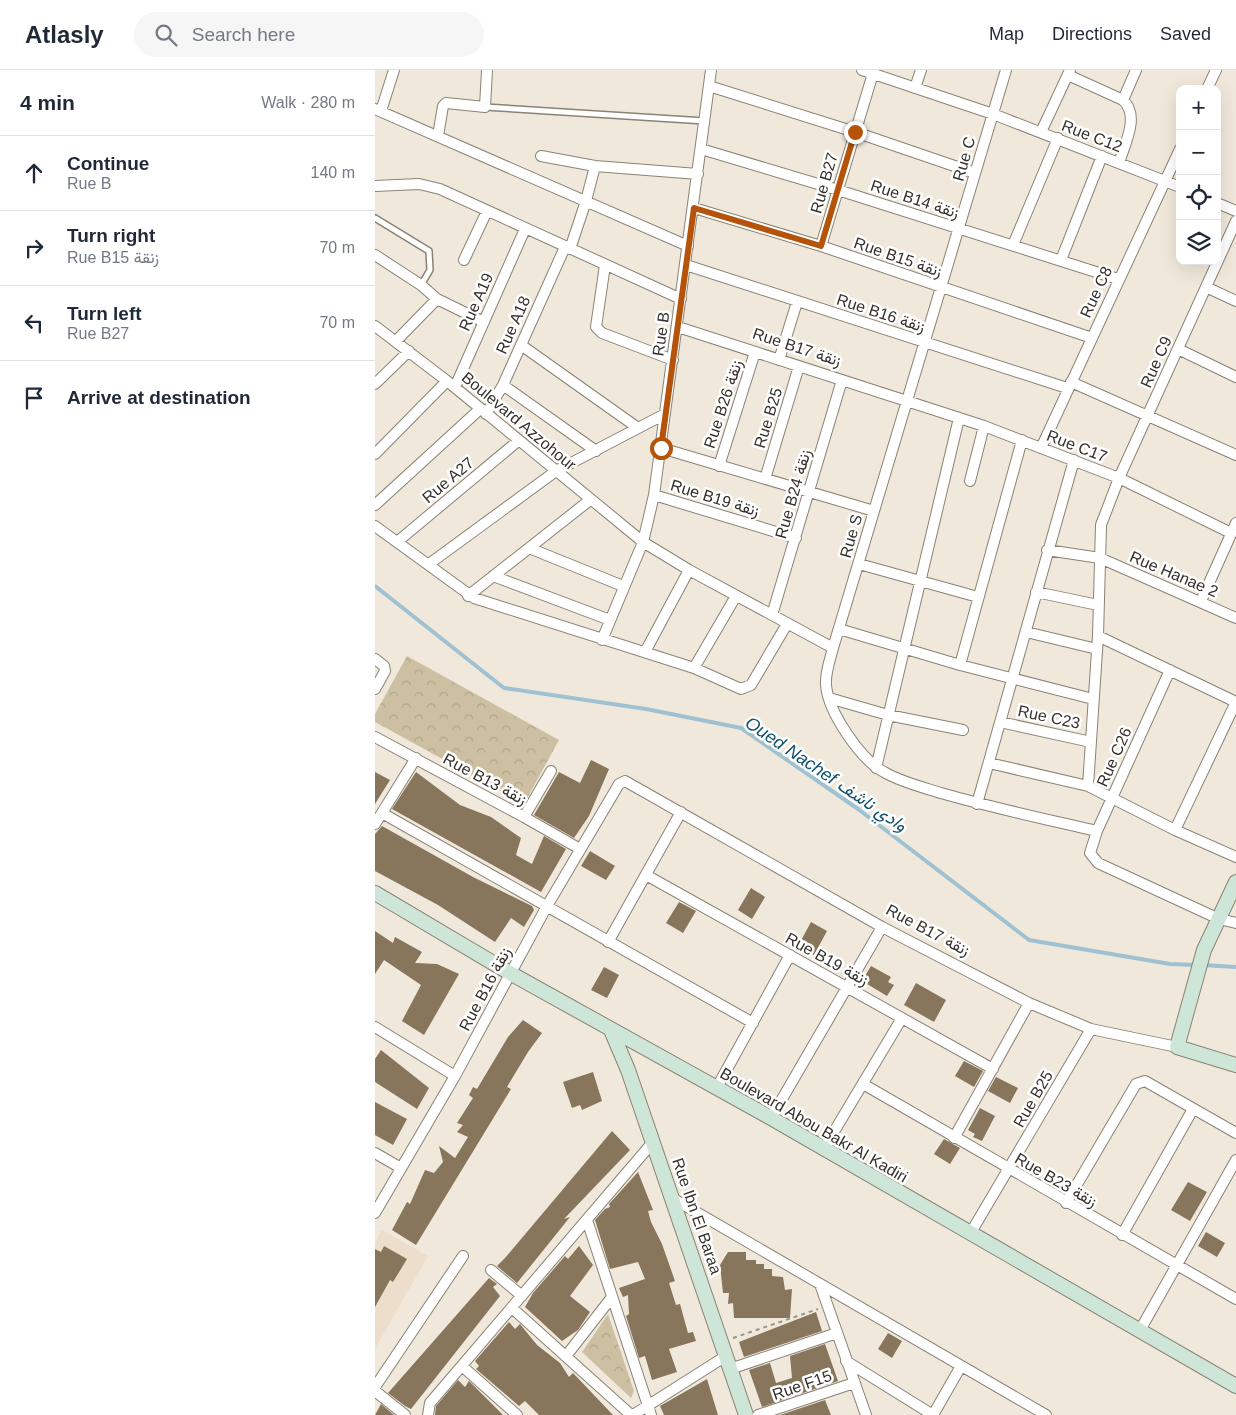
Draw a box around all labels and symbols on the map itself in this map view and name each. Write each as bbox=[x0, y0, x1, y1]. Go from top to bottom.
street label: Rue C12 bbox=[1059, 117, 1125, 155]
route end bbox=[844, 121, 867, 144]
street label: Rue C bbox=[950, 135, 978, 183]
street label: Rue B27 bbox=[807, 151, 841, 215]
street label: Rue B14 زنقة bbox=[868, 177, 961, 223]
street label: Rue B15 زنقة bbox=[851, 234, 944, 282]
street label: Rue C8 bbox=[1077, 264, 1115, 320]
street label: Rue A19 bbox=[456, 270, 496, 333]
street label: Rue B16 زنقة bbox=[834, 291, 927, 337]
street label: Rue A18 bbox=[493, 293, 533, 356]
street label: Rue B bbox=[649, 311, 673, 357]
street label: Rue B17 زنقة bbox=[750, 325, 843, 371]
street label: Rue C9 bbox=[1137, 334, 1175, 390]
street label: Rue B26 زنقة bbox=[701, 358, 747, 451]
street label: Boulevard Azzohour bbox=[459, 368, 580, 474]
street label: Rue B25 bbox=[751, 386, 785, 450]
street label: Rue C17 bbox=[1044, 427, 1110, 465]
route start bbox=[650, 437, 673, 460]
street label: Rue B24 زنقة bbox=[772, 447, 816, 541]
street label: Rue A27 bbox=[419, 454, 477, 506]
street label: Rue B19 زنقة bbox=[668, 476, 761, 521]
street label: Rue S bbox=[837, 512, 865, 560]
street label: Rue Hanae 2 bbox=[1127, 548, 1221, 600]
street label: Rue C23 bbox=[1016, 702, 1082, 732]
water label: Oued Nachef وادي ناشف bbox=[739, 712, 910, 840]
street label: Rue C26 bbox=[1093, 725, 1135, 789]
street label: Rue B13 زنقة bbox=[439, 750, 530, 810]
street label: Rue B17 زنقة bbox=[882, 901, 973, 961]
street label: Rue B19 زنقة bbox=[782, 929, 871, 990]
street label: Rue B16 زنقة bbox=[456, 944, 516, 1035]
street label: Boulevard Abou Bakr Al Kadiri bbox=[717, 1064, 911, 1186]
street label: Rue B25 bbox=[1010, 1068, 1056, 1130]
street label: Rue B23 زنقة bbox=[1011, 1150, 1100, 1212]
street label: Rue Ibn El Baraa bbox=[669, 1156, 725, 1276]
street label: Rue F15 bbox=[770, 1367, 834, 1403]

